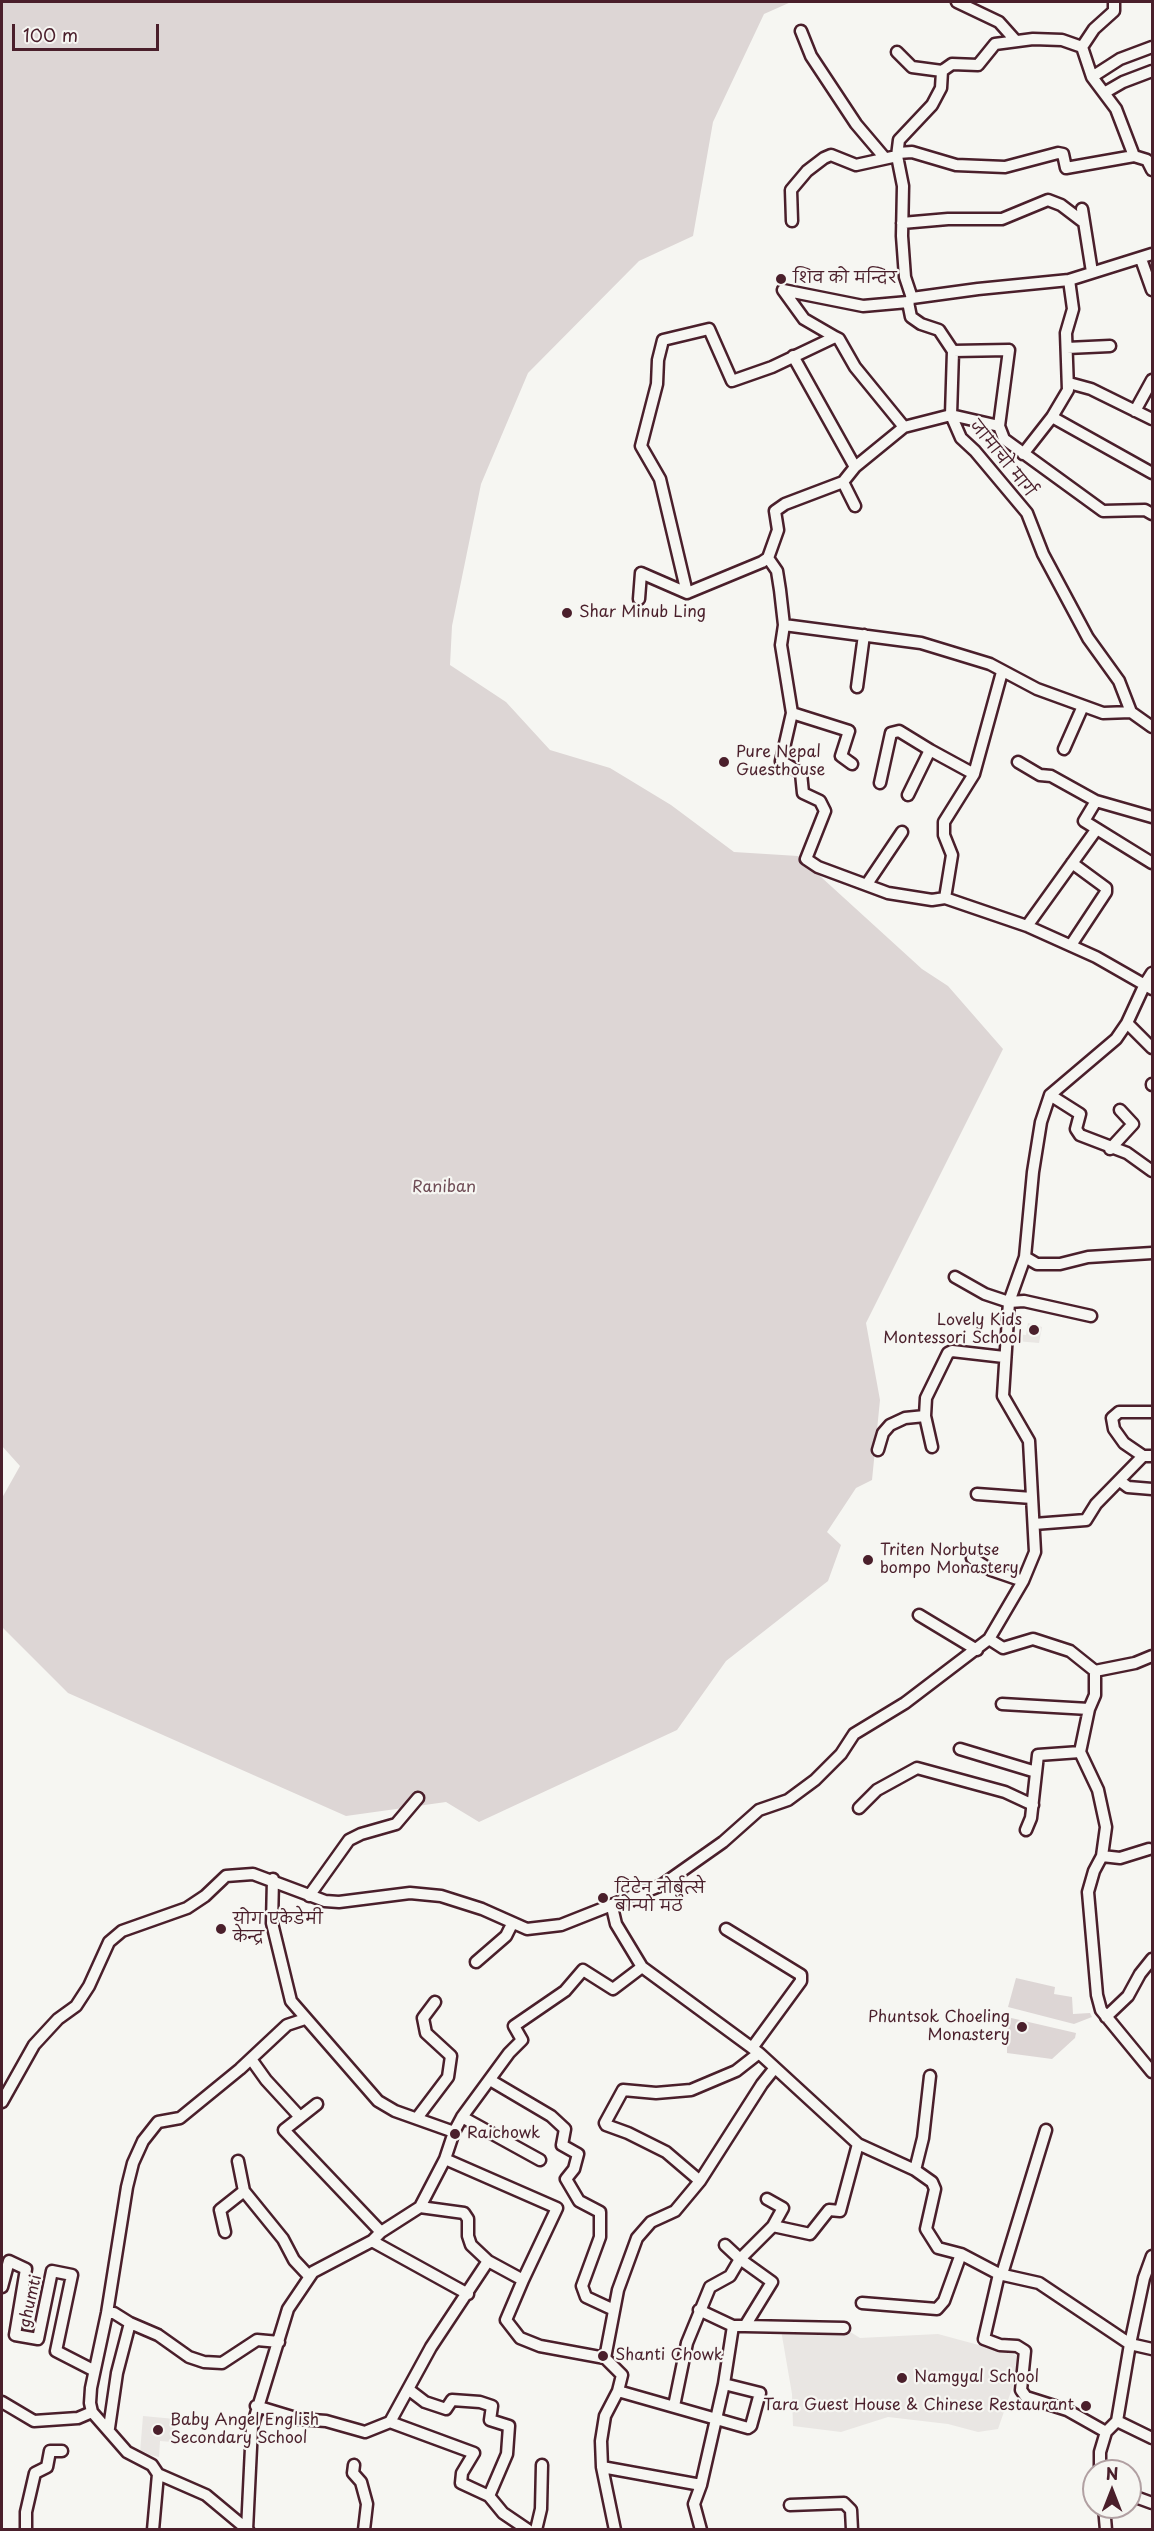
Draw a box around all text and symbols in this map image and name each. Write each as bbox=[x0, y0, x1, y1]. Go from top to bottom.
scale bar bbox=[15, 12, 162, 50]
text: 100 m bbox=[23, 21, 78, 48]
place label: शिव को मन्दिर bbox=[793, 269, 897, 289]
marker: शिव को मन्दिर bbox=[774, 272, 788, 286]
street label: जामाचो मार्ग bbox=[965, 417, 1039, 501]
place label: Shar Minub Ling bbox=[579, 603, 706, 623]
marker: Shar Minub Ling bbox=[560, 606, 574, 620]
place label: Pure Nepal Guesthouse bbox=[736, 743, 825, 781]
marker: Pure Nepal Guesthouse bbox=[717, 755, 731, 769]
park label: Raniban bbox=[412, 1178, 476, 1198]
place label: Lovely Kids Montessori School bbox=[883, 1311, 1022, 1349]
marker: Lovely Kids Montessori School bbox=[1027, 1323, 1041, 1337]
place label: Triten Norbutse bompo Monastery bbox=[880, 1541, 1019, 1579]
marker: Triten Norbutse bompo Monastery bbox=[861, 1553, 875, 1567]
place label: ट्रिटेन नोर्बुत्से बोन्पो मठ bbox=[615, 1879, 705, 1917]
marker: ट्रिटेन नोर्बुत्से बोन्पो मठ bbox=[596, 1891, 610, 1905]
place label: योग एकेडेमी केन्द्र bbox=[233, 1910, 323, 1948]
marker: योग एकेडेमी केन्द्र bbox=[214, 1922, 228, 1936]
place label: Phuntsok Choeling Monastery bbox=[868, 2008, 1010, 2046]
marker: Phuntsok Choeling Monastery bbox=[1015, 2020, 1029, 2034]
place label: Raichowk bbox=[467, 2124, 540, 2144]
marker: Raichowk bbox=[448, 2127, 462, 2141]
street label: ghumti bbox=[16, 2273, 46, 2329]
place label: Shanti Chowk bbox=[615, 2346, 723, 2366]
marker: Shanti Chowk bbox=[596, 2349, 610, 2363]
place label: Namgyal School bbox=[914, 2368, 1039, 2388]
marker: Namgyal School bbox=[895, 2371, 909, 2385]
place label: Tara Guest House & Chinese Restaurant bbox=[763, 2396, 1074, 2416]
marker: Tara Guest House & Chinese Restaurant bbox=[1079, 2399, 1093, 2413]
place label: Baby Angel English Secondary School bbox=[170, 2411, 319, 2449]
marker: Baby Angel English Secondary School bbox=[151, 2423, 165, 2437]
north arrow bbox=[1082, 2459, 1142, 2519]
text: N bbox=[1106, 2461, 1118, 2485]

